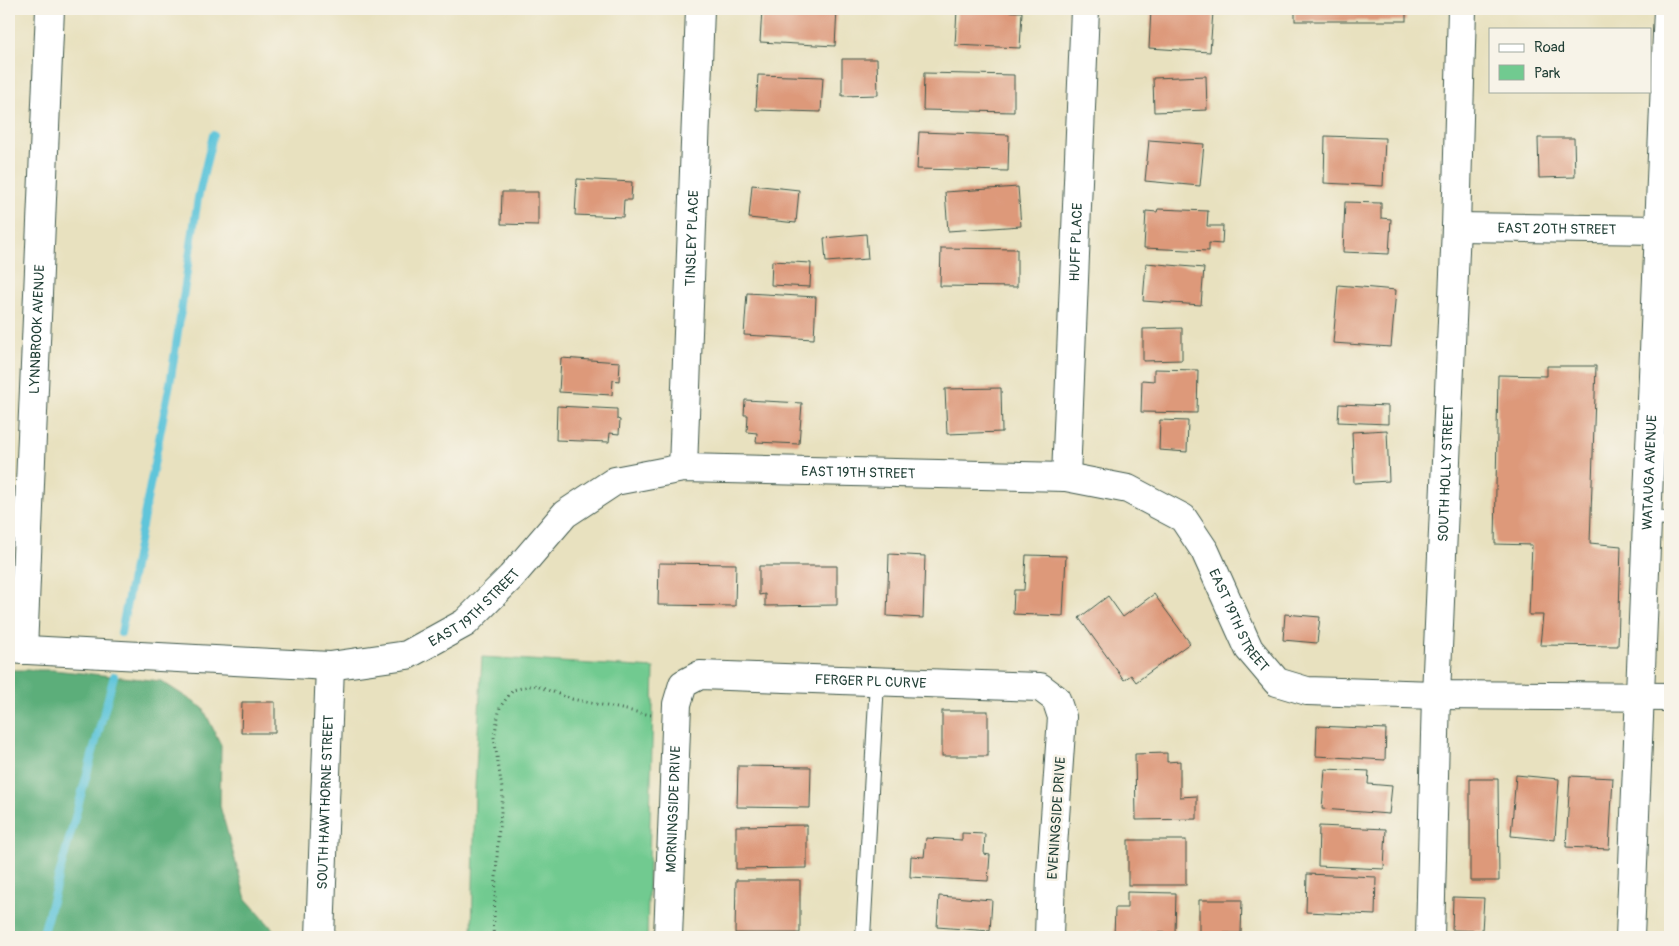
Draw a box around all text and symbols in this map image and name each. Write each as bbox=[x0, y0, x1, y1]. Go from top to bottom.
legend bbox=[1489, 28, 1652, 92]
text: Road bbox=[1534, 38, 1565, 57]
text: Park bbox=[1534, 64, 1561, 83]
street label: TINSLEY PLACE bbox=[682, 190, 702, 287]
street label: HUFF PLACE bbox=[1066, 203, 1086, 282]
street label: EAST 20TH STREET bbox=[1497, 220, 1617, 238]
street label: LYNNBROOK AVENUE bbox=[26, 264, 48, 394]
street label: SOUTH HOLLY STREET bbox=[1435, 404, 1457, 542]
street label: WATAUGA AVENUE bbox=[1639, 414, 1661, 531]
street label: EAST 19TH STREET bbox=[801, 463, 916, 482]
street label: EAST 19TH STREET bbox=[426, 565, 524, 650]
street label: EAST 19TH STREET bbox=[1205, 566, 1273, 676]
street label: FERGER PL CURVE bbox=[814, 671, 927, 692]
street label: SOUTH HAWTHORNE STREET bbox=[314, 714, 337, 890]
street label: MORNINGSIDE DRIVE bbox=[662, 745, 684, 873]
street label: EVENINGSIDE DRIVE bbox=[1044, 756, 1069, 880]

